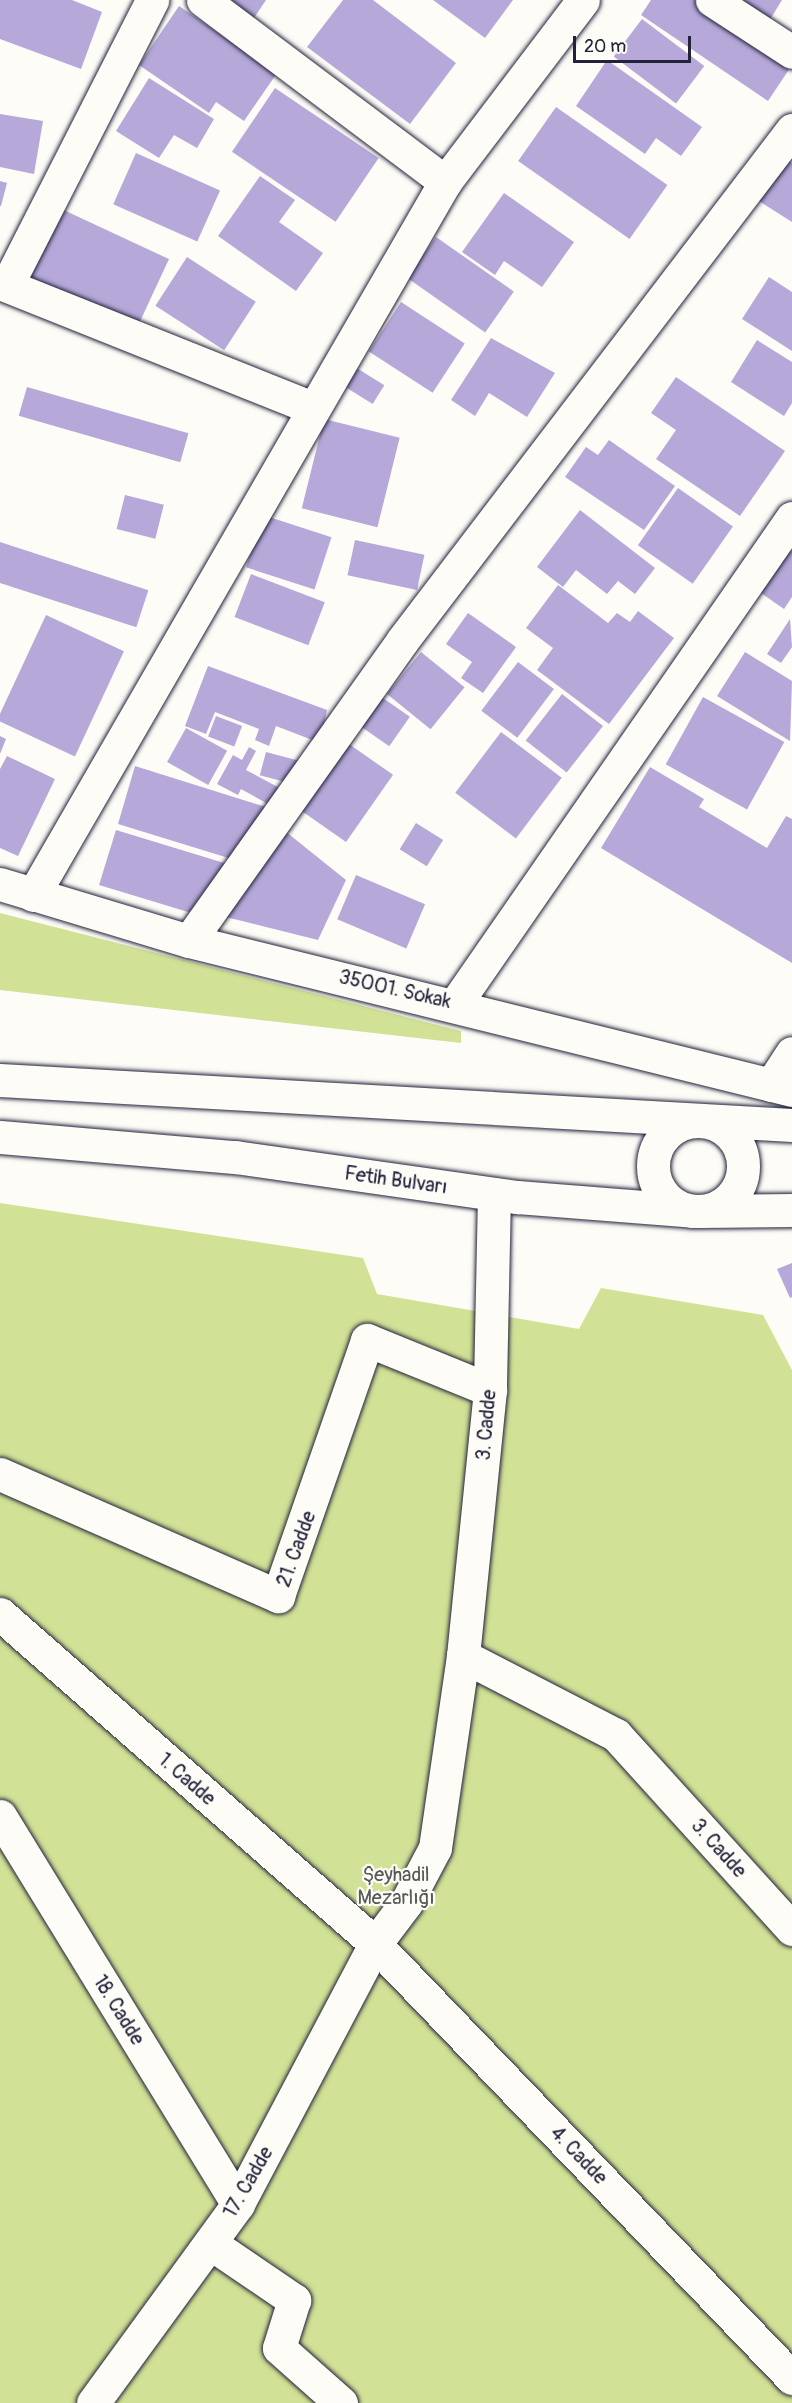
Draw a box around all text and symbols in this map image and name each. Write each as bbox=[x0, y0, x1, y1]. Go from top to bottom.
scale bar bbox=[576, 24, 694, 62]
text: 20 m bbox=[584, 35, 626, 58]
street label: 35001. Sokak bbox=[337, 964, 453, 1014]
street label: Fetih Bulvarı bbox=[343, 1161, 449, 1199]
street label: 3. Cadde bbox=[471, 1388, 501, 1462]
street label: 21. Cadde bbox=[271, 1508, 321, 1590]
street label: 1. Cadde bbox=[154, 1748, 220, 1810]
street label: 3. Cadde bbox=[686, 1814, 752, 1882]
park label: Şeyhadil Mezarlığı bbox=[357, 1863, 435, 1910]
street label: 18. Cadde bbox=[88, 1971, 150, 2049]
street label: 4. Cadde bbox=[545, 2121, 613, 2189]
street label: 17. Cadde bbox=[218, 2142, 278, 2222]

